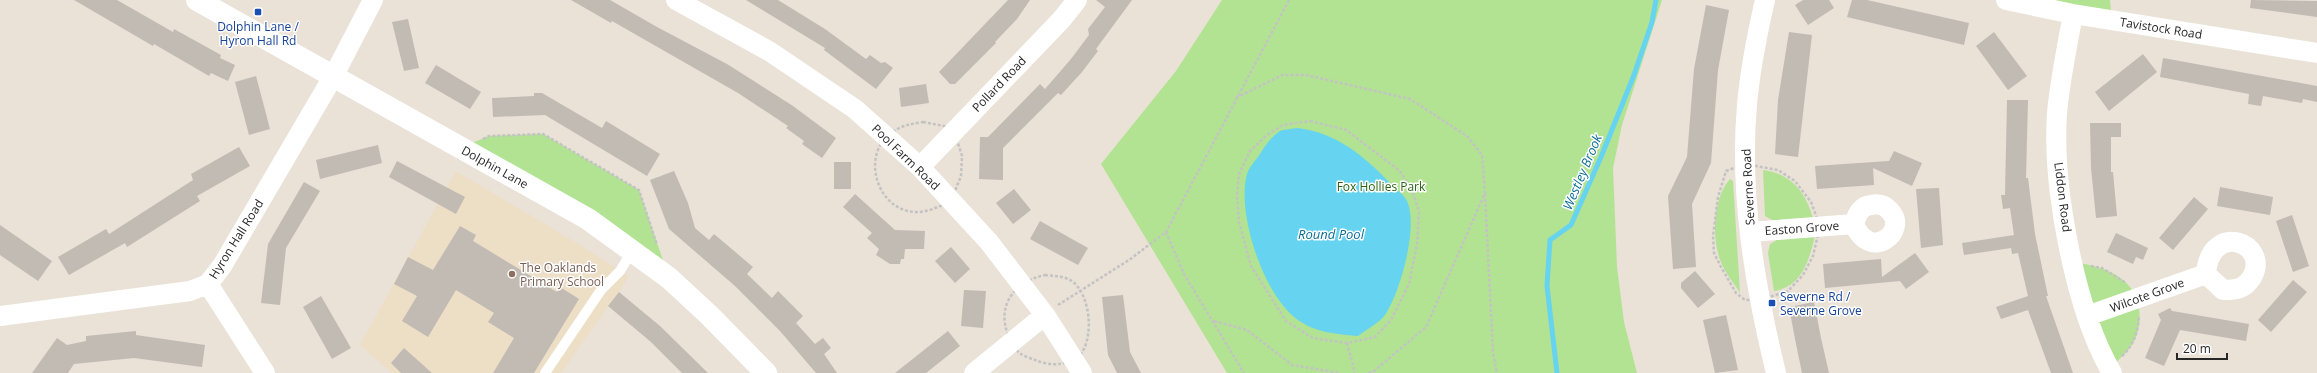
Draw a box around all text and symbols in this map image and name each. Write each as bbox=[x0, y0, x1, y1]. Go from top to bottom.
marker: Dolphin Lane / Hyron Hall Rd bbox=[253, 7, 263, 17]
street label: Tavistock Road bbox=[2119, 13, 2203, 43]
place label: Dolphin Lane / Hyron Hall Rd bbox=[217, 18, 299, 49]
street label: Pollard Road bbox=[968, 52, 1030, 116]
street label: Pool Farm Road bbox=[868, 120, 944, 194]
water label: Westley Brook bbox=[1558, 131, 1606, 213]
street label: Dolphin Lane bbox=[458, 142, 532, 193]
street label: Severne Road bbox=[1738, 148, 1758, 226]
street label: Liddon Road bbox=[2050, 161, 2076, 233]
park label: Fox Hollies Park bbox=[1337, 178, 1426, 195]
street label: Hyron Hall Road bbox=[205, 196, 267, 282]
street label: Easton Grove bbox=[1764, 217, 1840, 239]
water label: Round Pool bbox=[1298, 225, 1365, 243]
place label: The Oaklands Primary School bbox=[520, 259, 604, 290]
marker: The Oaklands Primary School bbox=[507, 269, 517, 279]
street label: Wilcote Grove bbox=[2108, 274, 2187, 316]
place label: Severne Rd / Severne Grove bbox=[1780, 288, 1862, 319]
marker: Severne Rd / Severne Grove bbox=[1767, 298, 1777, 308]
scale bar bbox=[2177, 335, 2227, 361]
text: 20 m bbox=[2183, 340, 2211, 357]

